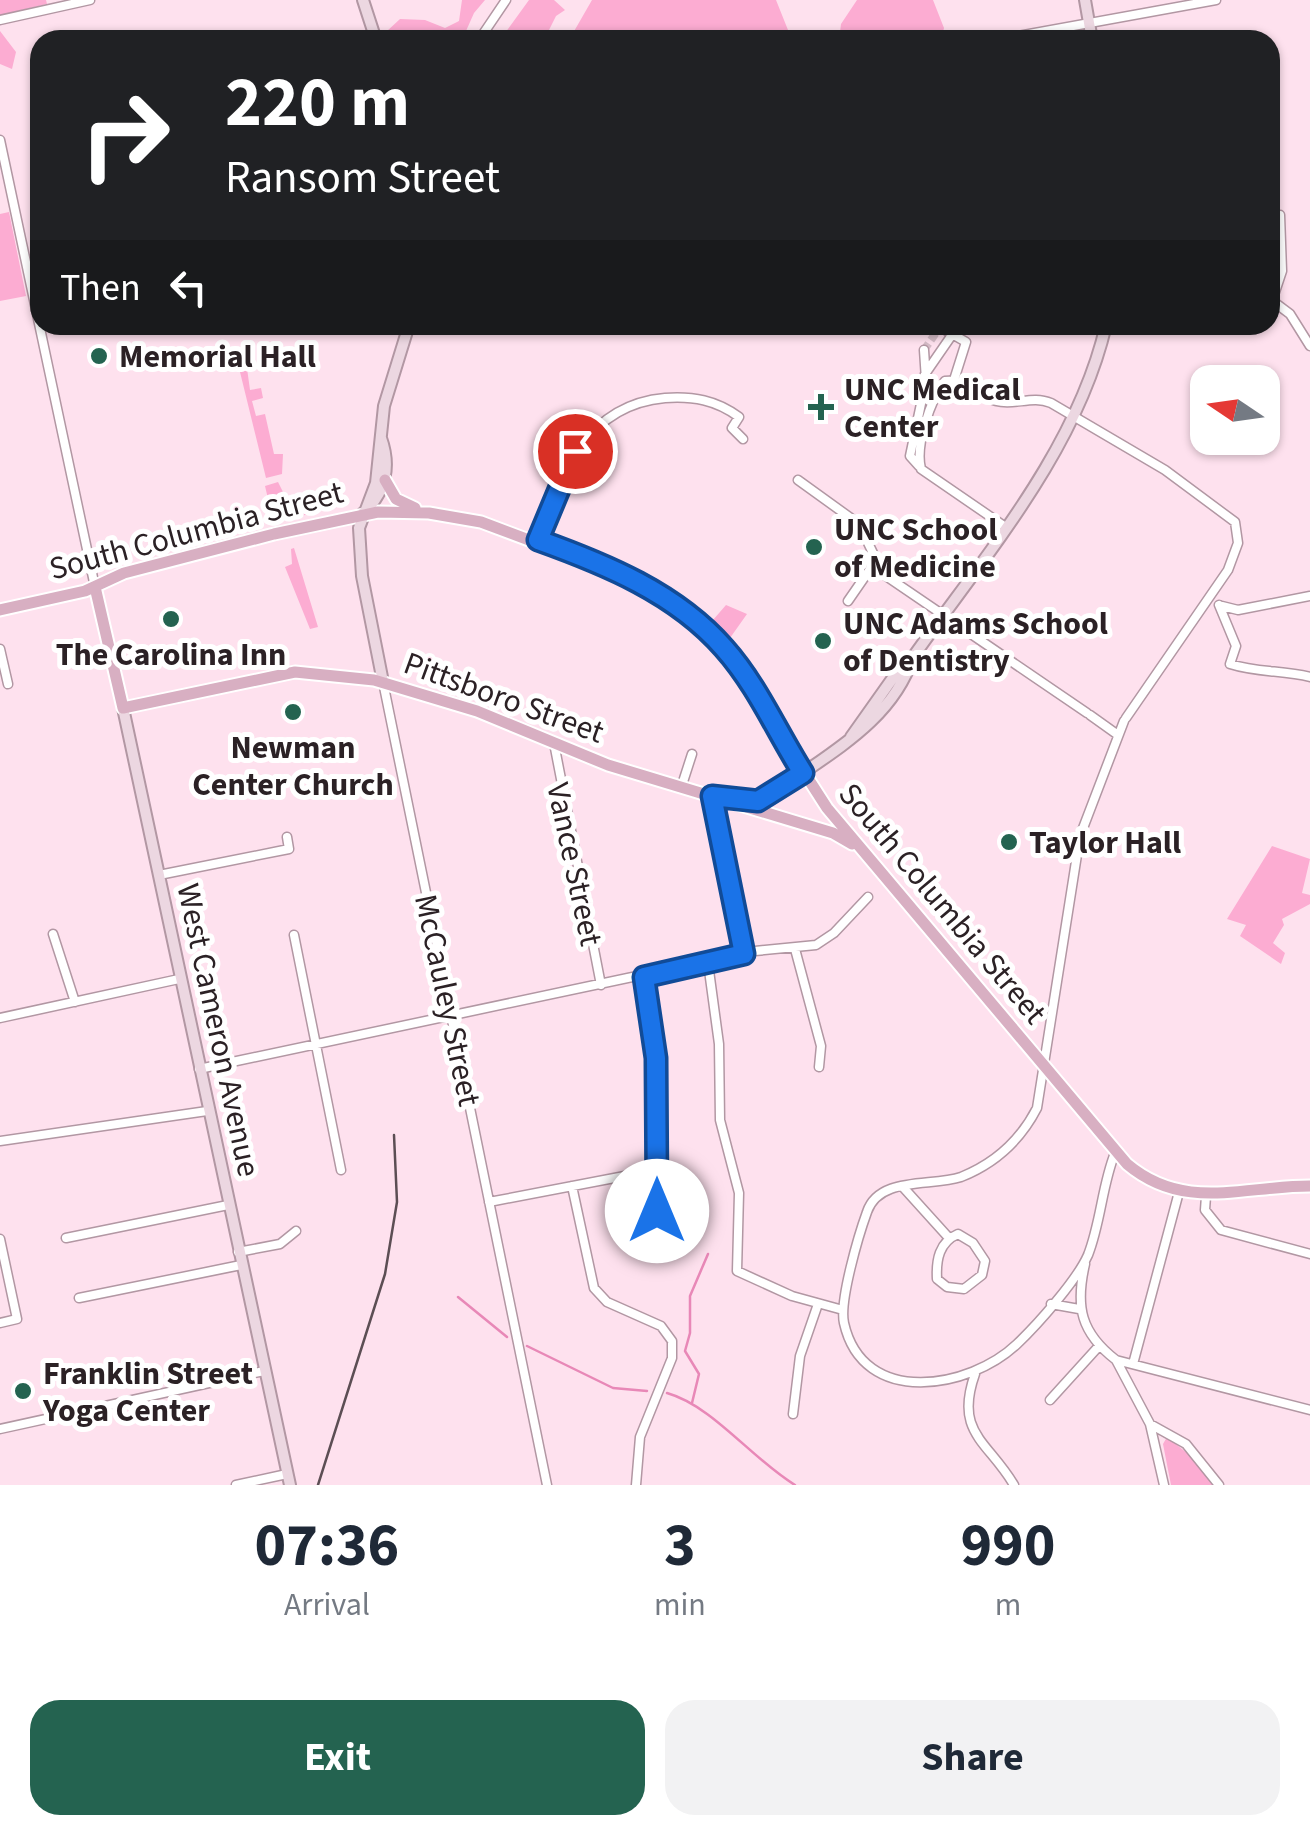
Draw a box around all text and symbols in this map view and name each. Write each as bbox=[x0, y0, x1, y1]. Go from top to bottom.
text: 220 m bbox=[225, 53, 410, 153]
icon: right bbox=[60, 70, 190, 200]
text: Ransom Street bbox=[225, 146, 500, 210]
icon: left bbox=[161, 260, 216, 315]
text: Then bbox=[60, 261, 141, 315]
place label: Memorial Hall bbox=[119, 334, 316, 380]
marker: Memorial Hall bbox=[88, 345, 110, 367]
north arrow bbox=[1190, 365, 1280, 455]
map controls bbox=[1190, 365, 1280, 455]
place label: UNC Medical Center bbox=[844, 367, 1020, 450]
marker: UNC Medical Center bbox=[808, 394, 834, 420]
pin bbox=[533, 409, 618, 494]
icon: arrive bbox=[548, 424, 603, 479]
street label: South Columbia Street bbox=[44, 470, 348, 592]
place label: UNC School of Medicine bbox=[834, 507, 997, 590]
marker: UNC School of Medicine bbox=[803, 536, 825, 558]
place label: UNC Adams School of Dentistry bbox=[843, 601, 1108, 684]
marker: The Carolina Inn bbox=[160, 608, 182, 630]
marker: UNC Adams School of Dentistry bbox=[812, 630, 834, 652]
place label: The Carolina Inn bbox=[56, 632, 286, 678]
street label: Pittsboro Street bbox=[397, 640, 610, 755]
marker: Newman Center Church bbox=[282, 701, 304, 723]
place label: Newman Center Church bbox=[192, 725, 394, 808]
street label: South Columbia Street bbox=[827, 773, 1057, 1034]
street label: Vance Street bbox=[534, 778, 614, 950]
place label: Taylor Hall bbox=[1029, 820, 1181, 866]
marker: Taylor Hall bbox=[998, 831, 1020, 853]
street label: West Cameron Avenue bbox=[164, 879, 272, 1181]
street label: McCauley Street bbox=[402, 890, 492, 1110]
position arrow bbox=[605, 1159, 709, 1263]
place label: Franklin Street Yoga Center bbox=[42, 1351, 253, 1434]
marker: Franklin Street Yoga Center bbox=[12, 1380, 34, 1402]
text: 07:36 bbox=[255, 1504, 399, 1589]
text: 3 bbox=[664, 1504, 696, 1589]
text: 990 bbox=[960, 1504, 1055, 1589]
text: Arrival bbox=[284, 1582, 370, 1628]
text: min bbox=[654, 1582, 706, 1628]
text: m bbox=[995, 1582, 1021, 1628]
button: Exit bbox=[30, 1700, 645, 1815]
button: Share bbox=[665, 1700, 1280, 1815]

